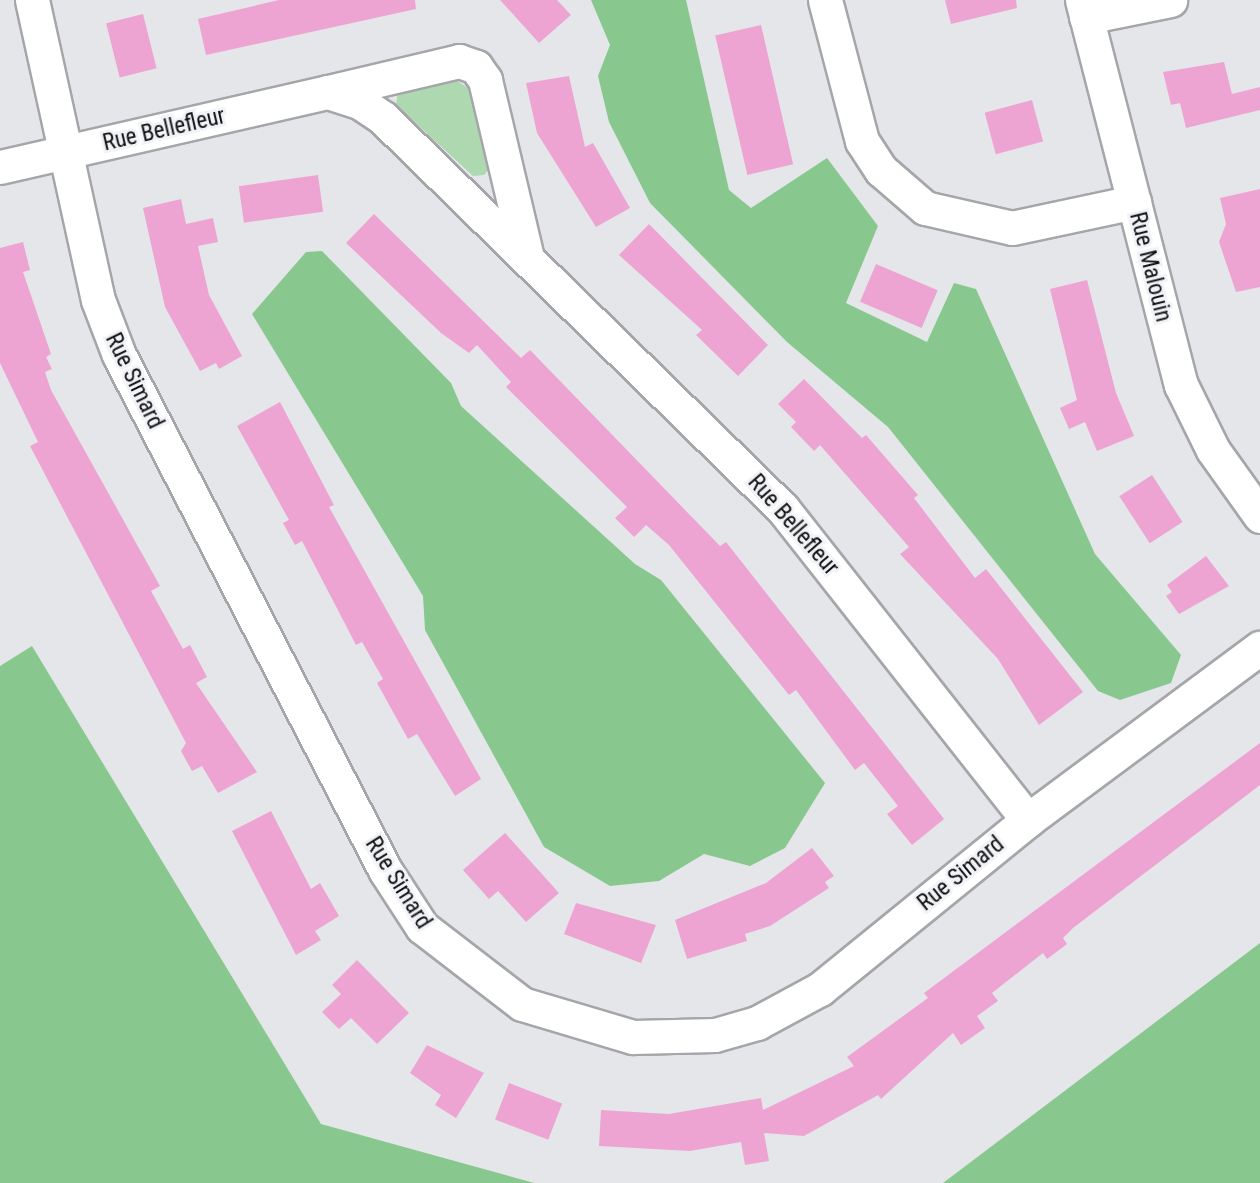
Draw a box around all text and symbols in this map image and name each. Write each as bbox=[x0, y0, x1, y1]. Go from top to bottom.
street label: Rue Bellefleur bbox=[100, 103, 228, 157]
street label: Rue Malouin bbox=[1123, 209, 1177, 325]
street label: Rue Simard bbox=[99, 329, 169, 433]
street label: Rue Bellefleur bbox=[742, 469, 844, 581]
street label: Rue Simard bbox=[912, 831, 1010, 917]
street label: Rue Simard bbox=[359, 832, 437, 934]

